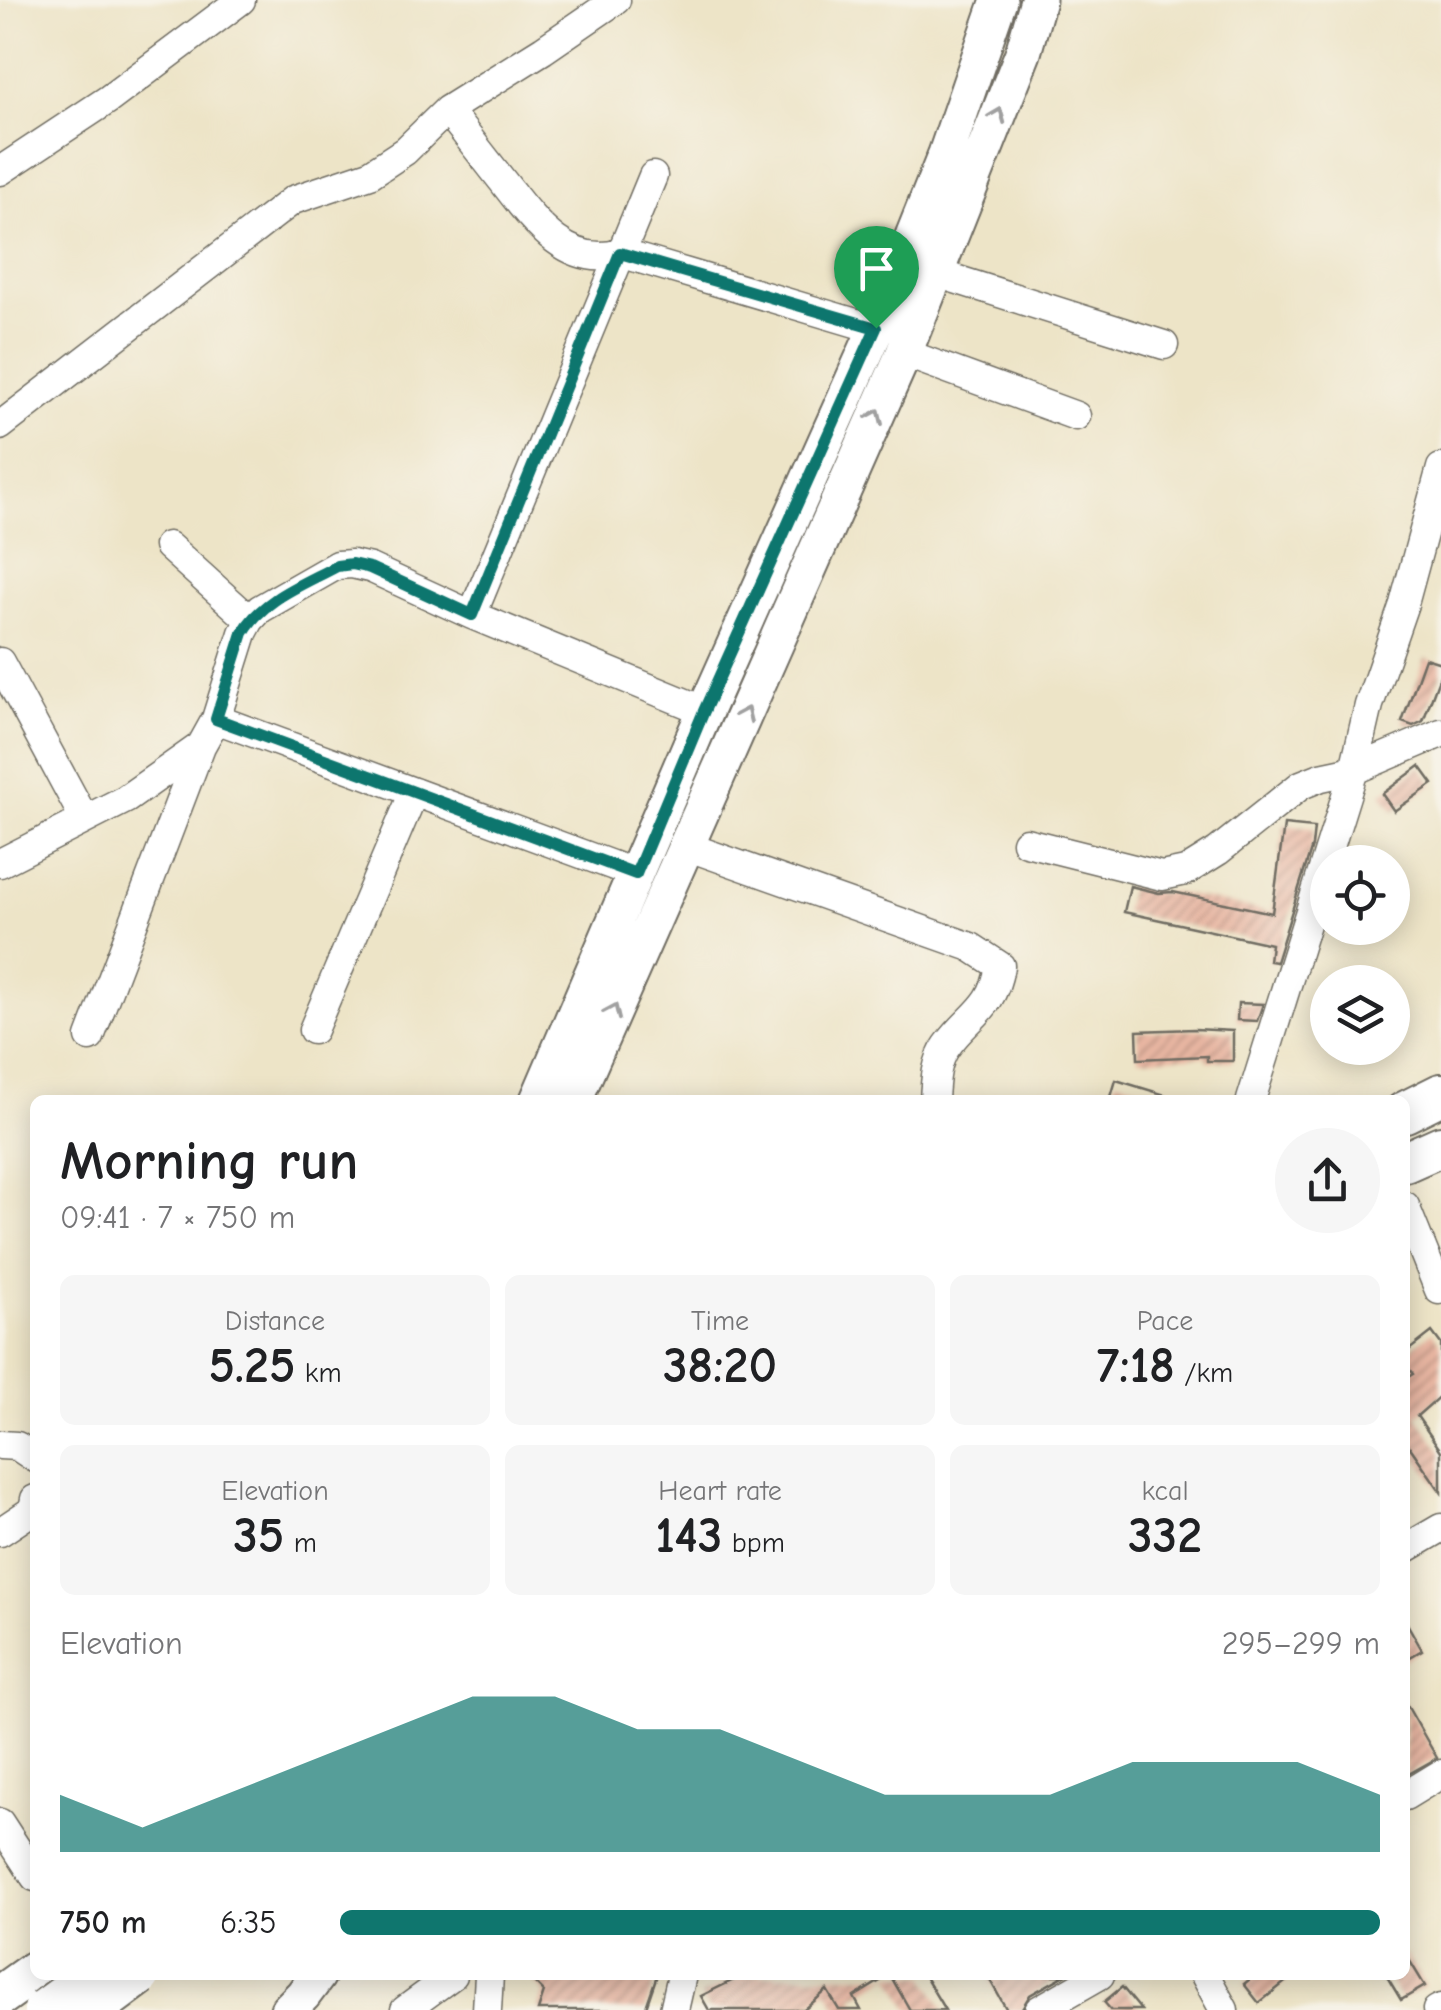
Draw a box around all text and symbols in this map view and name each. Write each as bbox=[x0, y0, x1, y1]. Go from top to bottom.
one-way arrow bbox=[986, 107, 1006, 125]
pin bbox=[834, 226, 919, 329]
icon: arrive bbox=[849, 241, 904, 296]
one-way arrow bbox=[864, 408, 884, 426]
one-way arrow bbox=[733, 706, 753, 724]
map controls bbox=[1310, 845, 1410, 1065]
button: locate bbox=[1310, 845, 1410, 945]
button: layers bbox=[1310, 965, 1410, 1065]
one-way arrow bbox=[601, 1003, 621, 1021]
button: share bbox=[1275, 1128, 1380, 1233]
text: Morning run bbox=[60, 1129, 358, 1193]
text: 09:41 · 7 × 750 m bbox=[60, 1199, 295, 1236]
text: Distance bbox=[225, 1305, 325, 1337]
text: Time bbox=[691, 1305, 749, 1337]
text: Pace bbox=[1137, 1305, 1193, 1337]
text: 5.25 bbox=[208, 1337, 296, 1395]
text: 38:20 bbox=[663, 1337, 777, 1395]
text: 7:18 bbox=[1097, 1337, 1175, 1395]
text: km bbox=[296, 1357, 342, 1389]
text: /km bbox=[1175, 1357, 1233, 1389]
text: Elevation bbox=[221, 1475, 329, 1507]
text: Heart rate bbox=[658, 1475, 782, 1507]
text: kcal bbox=[1141, 1475, 1189, 1507]
text: 35 bbox=[233, 1507, 284, 1565]
text: 143 bbox=[655, 1507, 722, 1565]
text: 332 bbox=[1128, 1507, 1202, 1565]
text: m bbox=[284, 1527, 317, 1559]
text: bpm bbox=[722, 1527, 785, 1559]
text: Elevation bbox=[60, 1625, 183, 1662]
text: 295–299 m bbox=[1222, 1625, 1380, 1662]
text: 750 m bbox=[60, 1904, 147, 1941]
text: 6:35 bbox=[220, 1904, 277, 1941]

